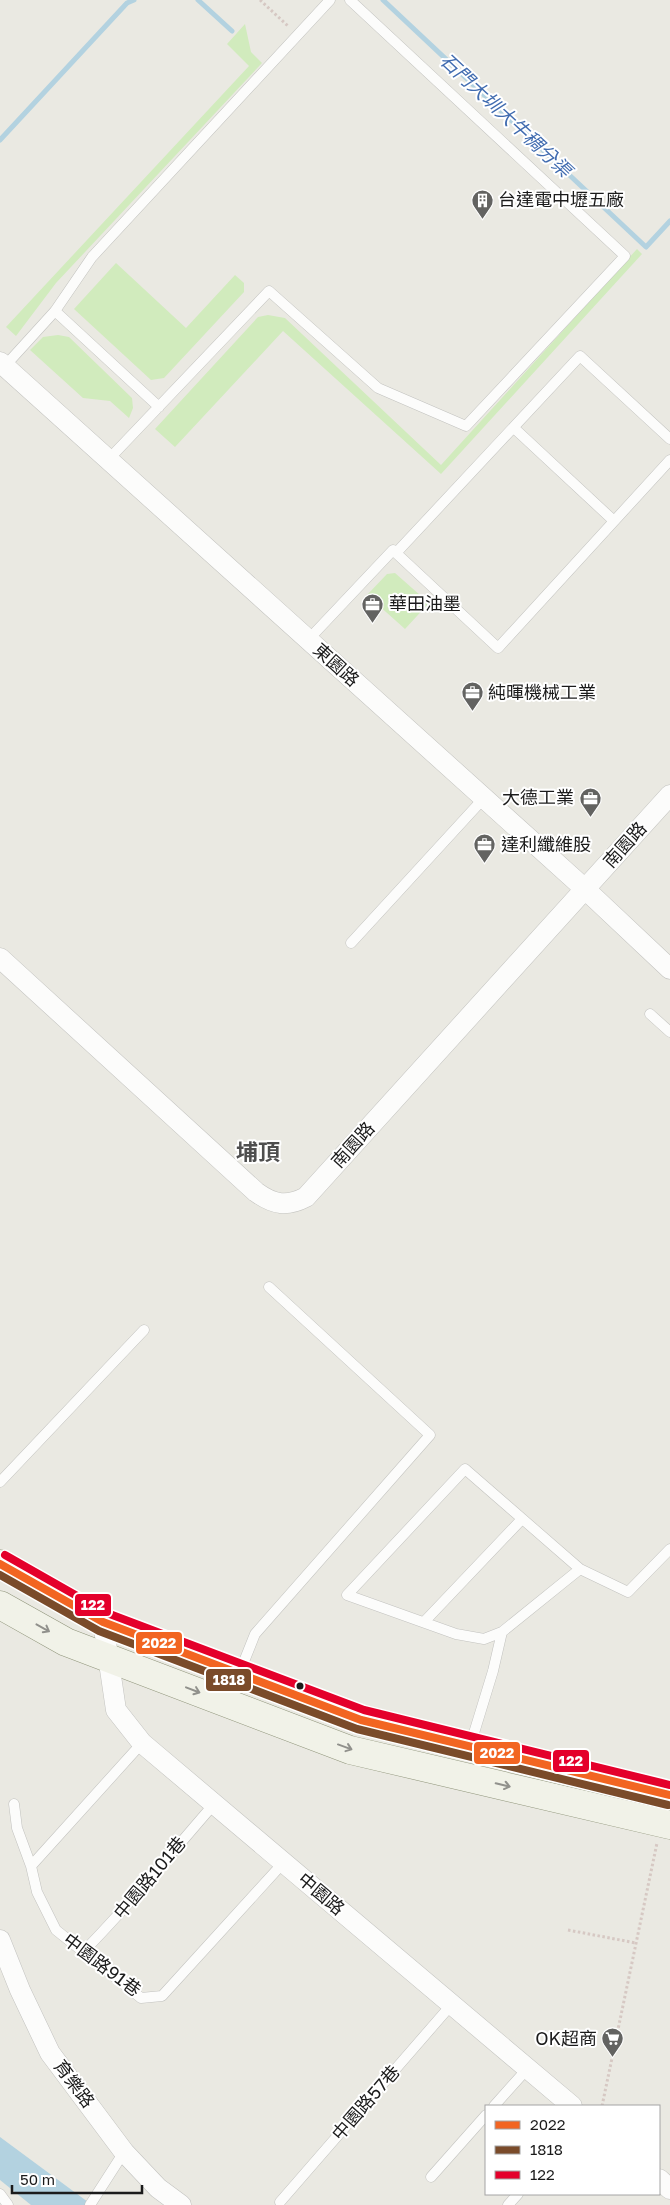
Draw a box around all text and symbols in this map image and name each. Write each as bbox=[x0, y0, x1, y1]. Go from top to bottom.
water label: 石門大圳大牛稠分渠 bbox=[436, 48, 579, 183]
building icon: 台達電中壢五廠 bbox=[470, 188, 494, 219]
place label: 台達電中壢五廠 bbox=[498, 188, 624, 210]
office icon: 華田油墨 bbox=[361, 592, 385, 623]
place label: 華田油墨 bbox=[389, 592, 461, 614]
street label: 東園路 bbox=[309, 638, 364, 690]
office icon: 純暉機械工業 bbox=[460, 681, 484, 712]
place label: 純暉機械工業 bbox=[488, 681, 596, 703]
place label: 大德工業 bbox=[502, 786, 574, 808]
office icon: 大德工業 bbox=[578, 786, 602, 817]
street label: 南園路 bbox=[598, 817, 650, 872]
office icon: 達利纖維股 bbox=[473, 833, 497, 864]
place label: 達利纖維股 bbox=[501, 833, 591, 855]
street label: 南園路 bbox=[326, 1117, 378, 1172]
district label: 埔頂 bbox=[236, 1138, 280, 1165]
line badge: 122 bbox=[74, 1593, 112, 1617]
text: 122 bbox=[81, 1596, 106, 1613]
one-way arrow bbox=[35, 1624, 49, 1634]
line badge: 2022 bbox=[135, 1631, 183, 1655]
text: 2022 bbox=[142, 1634, 177, 1651]
line badge: 1818 bbox=[205, 1668, 252, 1692]
text: 1818 bbox=[213, 1671, 245, 1688]
unlabelled marker bbox=[295, 1681, 305, 1691]
one-way arrow bbox=[185, 1686, 200, 1695]
line badge: 2022 bbox=[473, 1741, 521, 1765]
one-way arrow bbox=[336, 1743, 352, 1752]
text: 2022 bbox=[480, 1744, 515, 1761]
line badge: 122 bbox=[552, 1749, 590, 1773]
text: 122 bbox=[559, 1752, 584, 1769]
one-way arrow bbox=[494, 1781, 510, 1790]
street label: 中園路101巷 bbox=[108, 1832, 190, 1923]
street label: 中園路 bbox=[294, 1867, 349, 1919]
street label: 中園路91巷 bbox=[59, 1928, 146, 2001]
place label: OK超商 bbox=[535, 2027, 597, 2049]
supermarket icon: OK超商 bbox=[601, 2027, 625, 2058]
street label: 育樂路 bbox=[50, 2055, 100, 2112]
street label: 中園路57巷 bbox=[327, 2060, 404, 2144]
legend bbox=[485, 2105, 660, 2195]
text: 2022 bbox=[530, 2115, 565, 2133]
text: 1818 bbox=[530, 2140, 563, 2158]
scale bar bbox=[12, 2162, 142, 2194]
text: 122 bbox=[530, 2165, 555, 2183]
text: 50 m bbox=[20, 2170, 55, 2188]

